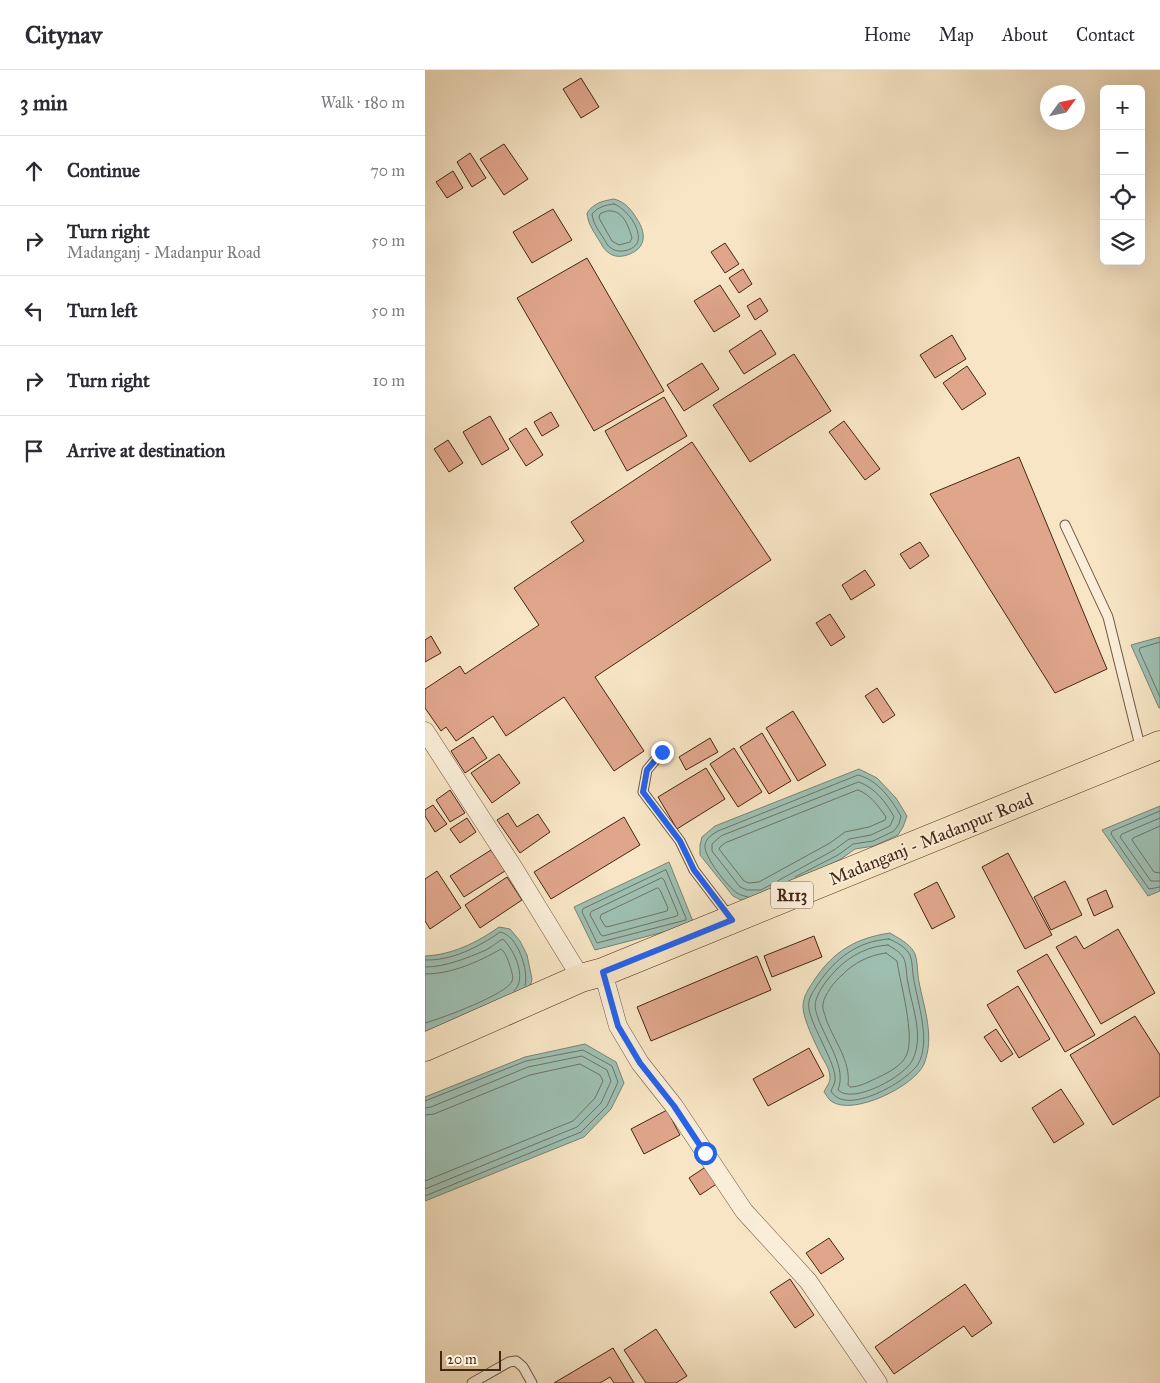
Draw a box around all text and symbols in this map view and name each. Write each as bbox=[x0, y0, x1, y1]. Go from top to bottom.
text: Citynav bbox=[25, 20, 102, 50]
text: Home bbox=[864, 24, 911, 46]
text: Map bbox=[939, 24, 974, 46]
text: About bbox=[1002, 24, 1048, 46]
text: Contact bbox=[1076, 24, 1135, 46]
north arrow bbox=[1040, 85, 1085, 130]
map controls bbox=[1100, 85, 1145, 265]
button: + bbox=[1100, 85, 1145, 130]
text: 3 min bbox=[20, 90, 68, 116]
text: Walk · 180 m bbox=[321, 93, 405, 112]
button: − bbox=[1100, 130, 1145, 175]
icon: ahead bbox=[20, 157, 48, 185]
text: Continue bbox=[67, 159, 140, 182]
text: 70 m bbox=[370, 161, 405, 180]
button: locate bbox=[1100, 175, 1145, 220]
text: Turn right bbox=[67, 220, 150, 243]
button: layers bbox=[1100, 220, 1145, 265]
icon: right bbox=[20, 227, 48, 255]
text: 50 m bbox=[371, 231, 405, 250]
text: Madanganj - Madanpur Road bbox=[67, 243, 261, 262]
icon: left bbox=[20, 297, 48, 325]
text: Turn left bbox=[67, 299, 137, 322]
text: 50 m bbox=[371, 301, 405, 320]
icon: right bbox=[20, 367, 48, 395]
text: Turn right bbox=[67, 369, 150, 392]
text: 10 m bbox=[373, 371, 405, 390]
icon: arrive bbox=[20, 437, 48, 465]
text: Arrive at destination bbox=[67, 439, 225, 462]
route end bbox=[651, 741, 674, 764]
street label: Madanganj - Madanpur Road bbox=[826, 788, 1037, 891]
road number: R113 bbox=[771, 882, 813, 908]
route start bbox=[694, 1142, 717, 1165]
scale bar bbox=[440, 1348, 501, 1371]
text: 20 m bbox=[447, 1351, 477, 1368]

